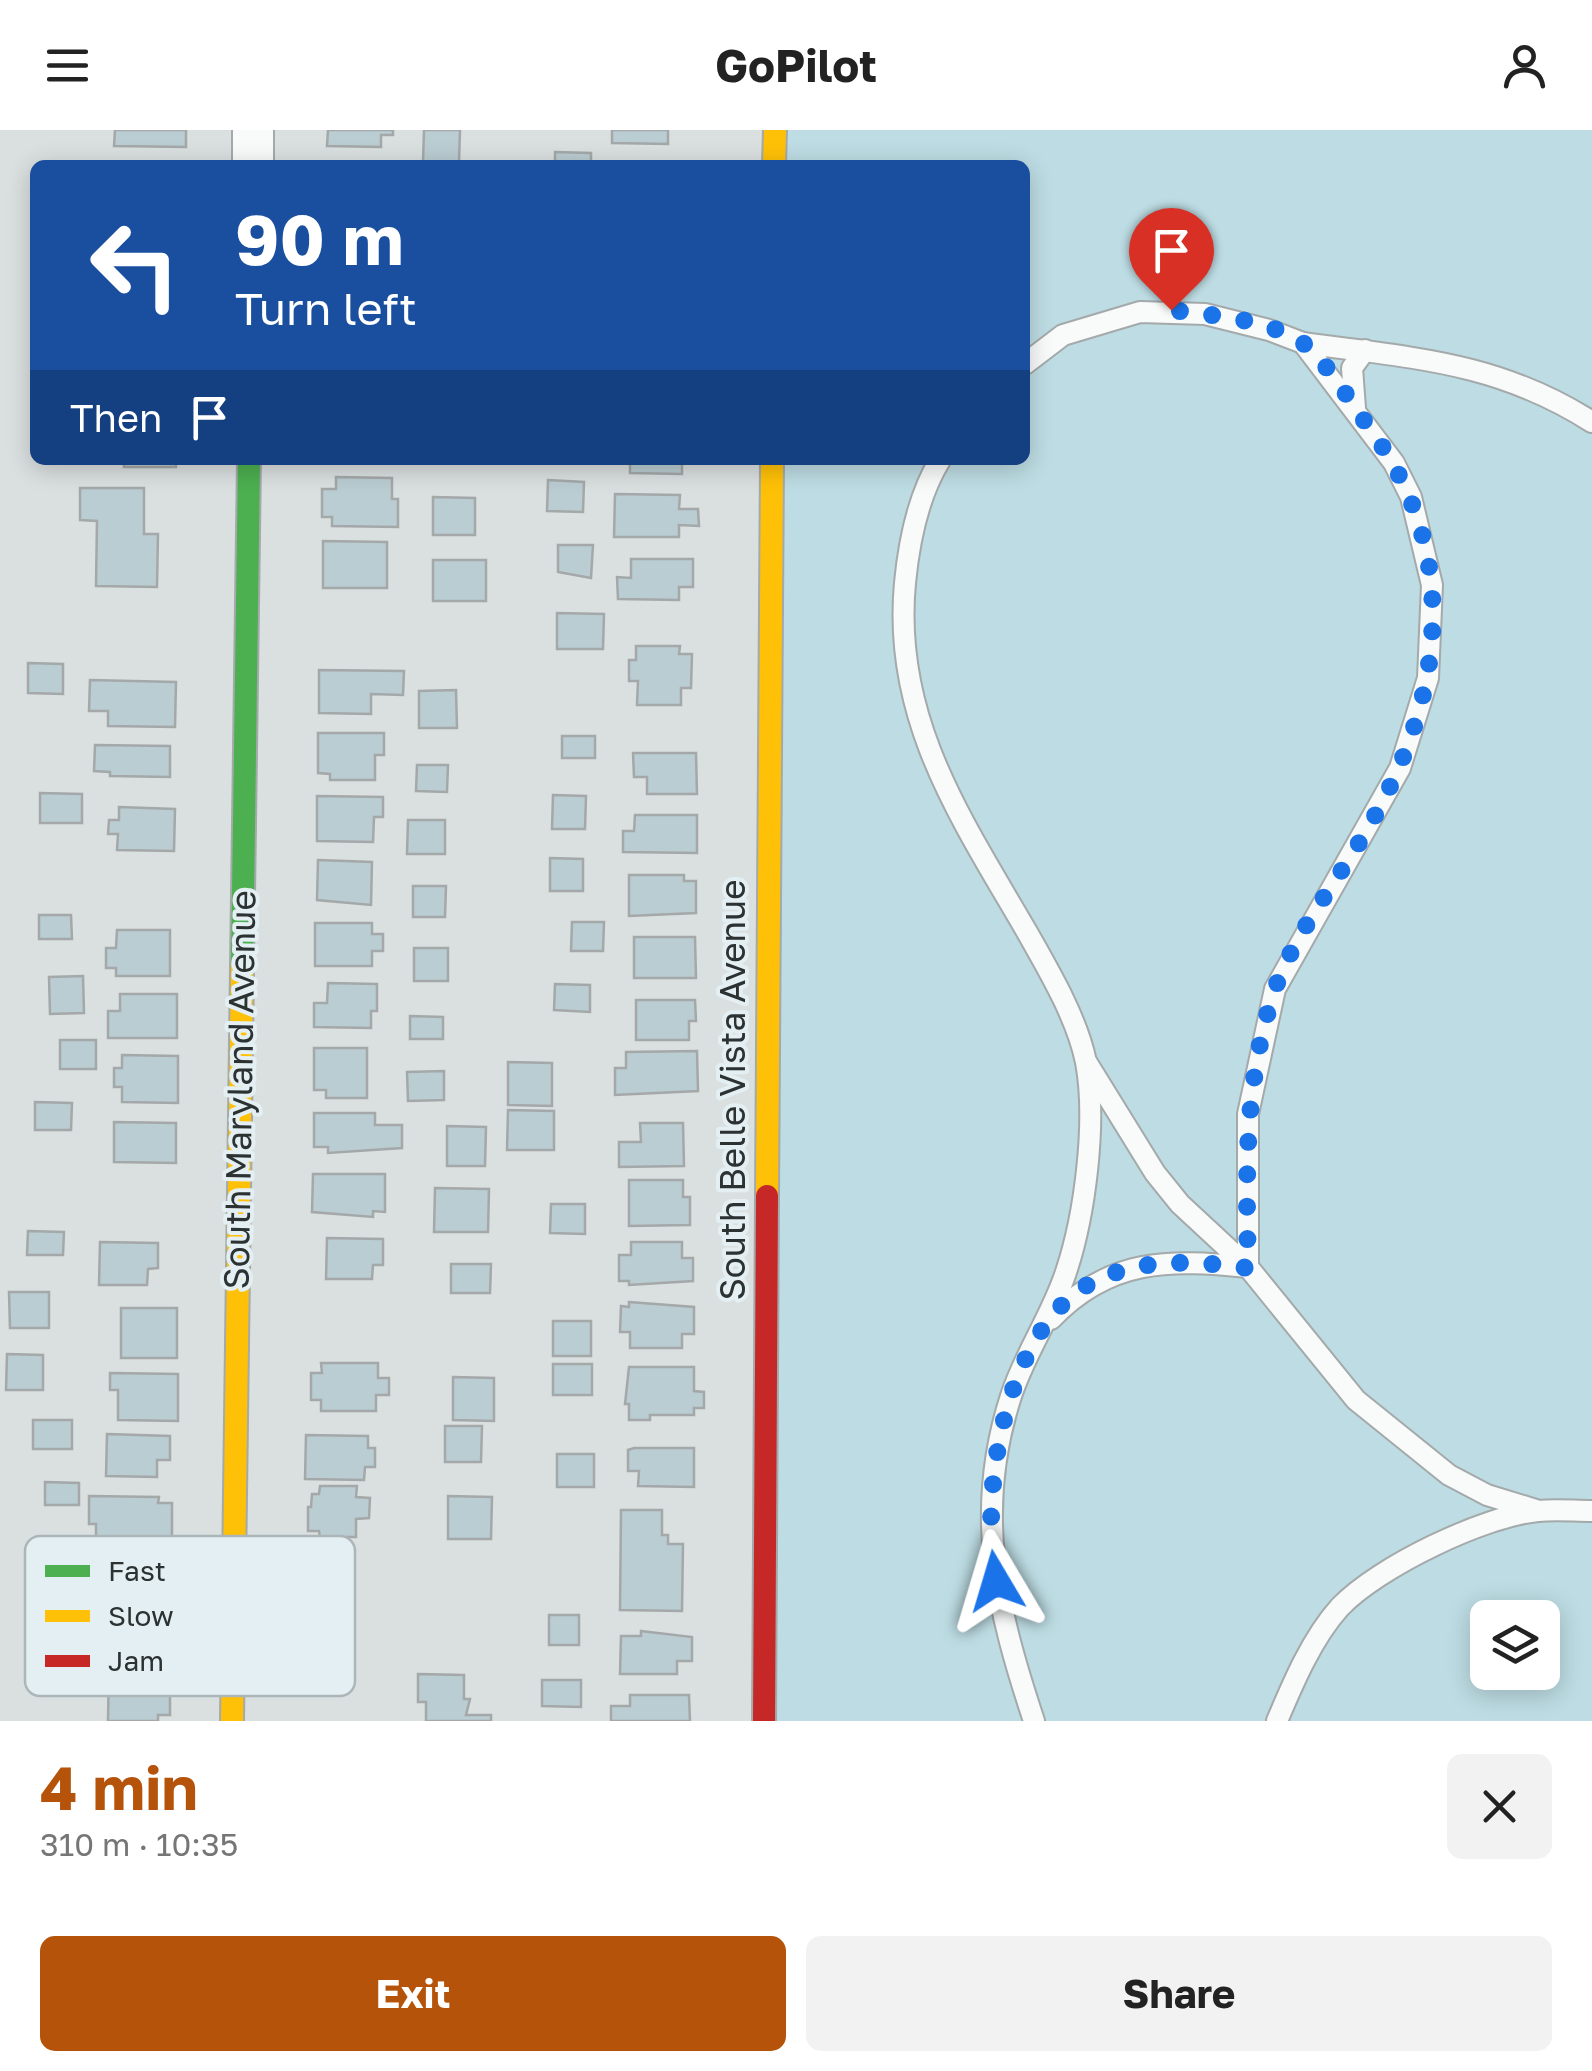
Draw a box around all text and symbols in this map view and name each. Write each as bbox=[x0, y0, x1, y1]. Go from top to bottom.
icon: menu bbox=[40, 38, 95, 93]
text: GoPilot bbox=[715, 38, 877, 92]
icon: person bbox=[1497, 38, 1552, 93]
text: 90 m bbox=[235, 196, 404, 280]
icon: left bbox=[70, 200, 200, 330]
pin bbox=[1129, 208, 1214, 311]
icon: arrive bbox=[1144, 223, 1199, 278]
text: Turn left bbox=[235, 281, 417, 335]
icon: arrive bbox=[182, 390, 237, 445]
text: Then bbox=[70, 395, 162, 440]
street label: South Belle Vista Avenue bbox=[711, 879, 753, 1301]
street label: South Maryland Avenue bbox=[215, 890, 263, 1290]
position arrow bbox=[944, 1529, 1048, 1633]
legend bbox=[25, 1536, 355, 1696]
text: Fast bbox=[108, 1554, 166, 1587]
text: Slow bbox=[108, 1599, 174, 1632]
map controls bbox=[1470, 1600, 1560, 1690]
button: layers bbox=[1470, 1600, 1560, 1690]
text: Jam bbox=[108, 1644, 164, 1677]
text: 4 min bbox=[40, 1751, 198, 1823]
button: close bbox=[1447, 1754, 1552, 1859]
text: 310 m · 10:35 bbox=[40, 1825, 238, 1863]
button: Exit bbox=[40, 1936, 786, 2051]
button: Share bbox=[806, 1936, 1552, 2051]

